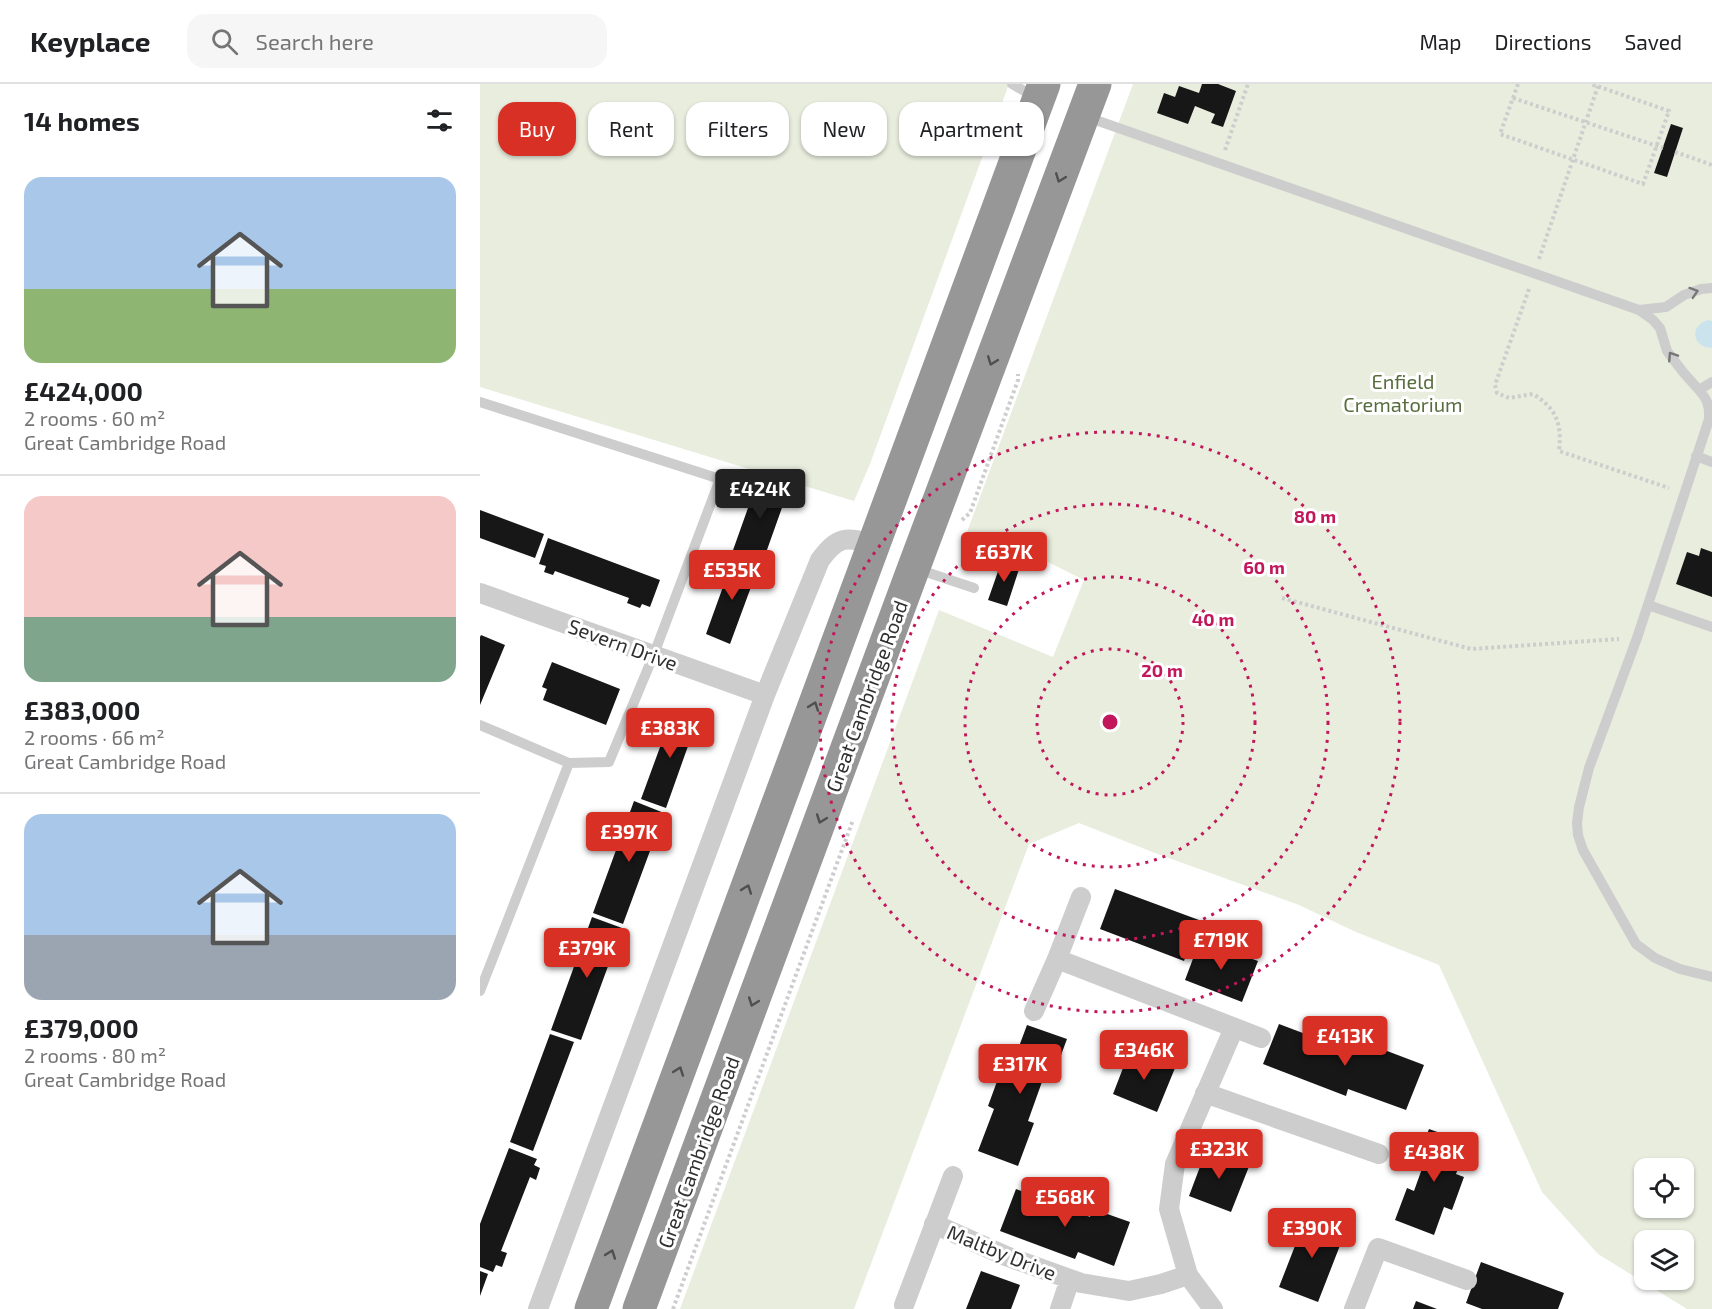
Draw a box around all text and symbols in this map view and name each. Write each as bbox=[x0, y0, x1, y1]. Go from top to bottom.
search box bbox=[187, 14, 607, 68]
text: Keyplace bbox=[30, 24, 151, 58]
icon: search bbox=[208, 25, 241, 58]
text: Search here bbox=[256, 28, 374, 54]
text: Map bbox=[1419, 29, 1462, 54]
text: Directions bbox=[1495, 29, 1591, 54]
text: Saved bbox=[1624, 29, 1682, 54]
chip: Buy bbox=[498, 102, 576, 156]
chip: Rent bbox=[588, 102, 674, 156]
chip: Filters bbox=[686, 102, 789, 156]
chip: New bbox=[801, 102, 887, 156]
chip: Apartment bbox=[899, 102, 1044, 156]
icon: filters bbox=[423, 104, 456, 137]
text: 14 homes bbox=[24, 105, 140, 136]
one-way arrow bbox=[1055, 172, 1068, 183]
icon: home bbox=[186, 216, 294, 324]
one-way arrow bbox=[1688, 287, 1699, 299]
one-way arrow bbox=[1669, 352, 1680, 363]
one-way arrow bbox=[986, 355, 999, 366]
park label: Enfield Crematorium bbox=[1343, 369, 1463, 416]
text: £424,000 bbox=[24, 375, 143, 406]
text: 2 rooms · 60 m² bbox=[24, 406, 165, 430]
text: Great Cambridge Road bbox=[24, 430, 226, 454]
pin: £424K bbox=[718, 469, 802, 520]
text: £424K bbox=[729, 476, 791, 500]
text: 80 m bbox=[1294, 505, 1336, 527]
pin: £637K bbox=[962, 532, 1046, 583]
icon: home bbox=[186, 535, 294, 643]
text: £637K bbox=[975, 539, 1033, 563]
pin: £535K bbox=[690, 550, 774, 601]
text: 60 m bbox=[1243, 556, 1285, 578]
text: £535K bbox=[703, 557, 761, 581]
street label: Great Cambridge Road bbox=[820, 597, 912, 795]
text: 40 m bbox=[1192, 608, 1234, 630]
street label: Severn Drive bbox=[565, 613, 681, 675]
text: 20 m bbox=[1141, 659, 1183, 681]
text: £383,000 bbox=[24, 694, 140, 725]
one-way arrow bbox=[807, 701, 820, 712]
pin: £383K bbox=[628, 708, 712, 759]
centre of rings bbox=[1100, 712, 1120, 732]
text: £383K bbox=[640, 715, 700, 739]
text: 2 rooms · 66 m² bbox=[24, 725, 165, 749]
text: Great Cambridge Road bbox=[24, 749, 226, 773]
pin: £397K bbox=[587, 812, 671, 863]
one-way arrow bbox=[816, 813, 828, 824]
text: £397K bbox=[600, 819, 658, 843]
icon: home bbox=[186, 853, 294, 961]
one-way arrow bbox=[739, 884, 752, 894]
pin: £719K bbox=[1179, 920, 1263, 971]
text: £719K bbox=[1193, 927, 1249, 951]
pin: £379K bbox=[545, 928, 629, 979]
text: £379K bbox=[558, 935, 616, 959]
one-way arrow bbox=[748, 996, 761, 1007]
text: £379,000 bbox=[24, 1012, 139, 1043]
pin: £413K bbox=[1303, 1016, 1387, 1067]
text: £413K bbox=[1316, 1023, 1374, 1047]
pin: £346K bbox=[1102, 1030, 1186, 1081]
text: £346K bbox=[1114, 1037, 1174, 1061]
text: 2 rooms · 80 m² bbox=[24, 1043, 166, 1067]
pin: £317K bbox=[978, 1044, 1062, 1095]
text: £317K bbox=[993, 1051, 1047, 1075]
street label: Great Cambridge Road bbox=[652, 1053, 744, 1251]
one-way arrow bbox=[671, 1066, 684, 1077]
text: Great Cambridge Road bbox=[24, 1067, 226, 1091]
pin: £323K bbox=[1177, 1129, 1261, 1180]
pin: £438K bbox=[1392, 1132, 1476, 1183]
text: £323K bbox=[1190, 1136, 1248, 1160]
text: £438K bbox=[1404, 1139, 1464, 1163]
map controls bbox=[1634, 1158, 1694, 1290]
button: locate bbox=[1634, 1158, 1694, 1218]
pin: £568K bbox=[1023, 1177, 1107, 1228]
text: £568K bbox=[1035, 1184, 1095, 1208]
pin: £390K bbox=[1270, 1208, 1354, 1259]
text: £390K bbox=[1282, 1215, 1342, 1239]
street label: Maltby Drive bbox=[944, 1219, 1060, 1285]
button: layers bbox=[1634, 1230, 1694, 1290]
one-way arrow bbox=[604, 1249, 616, 1260]

